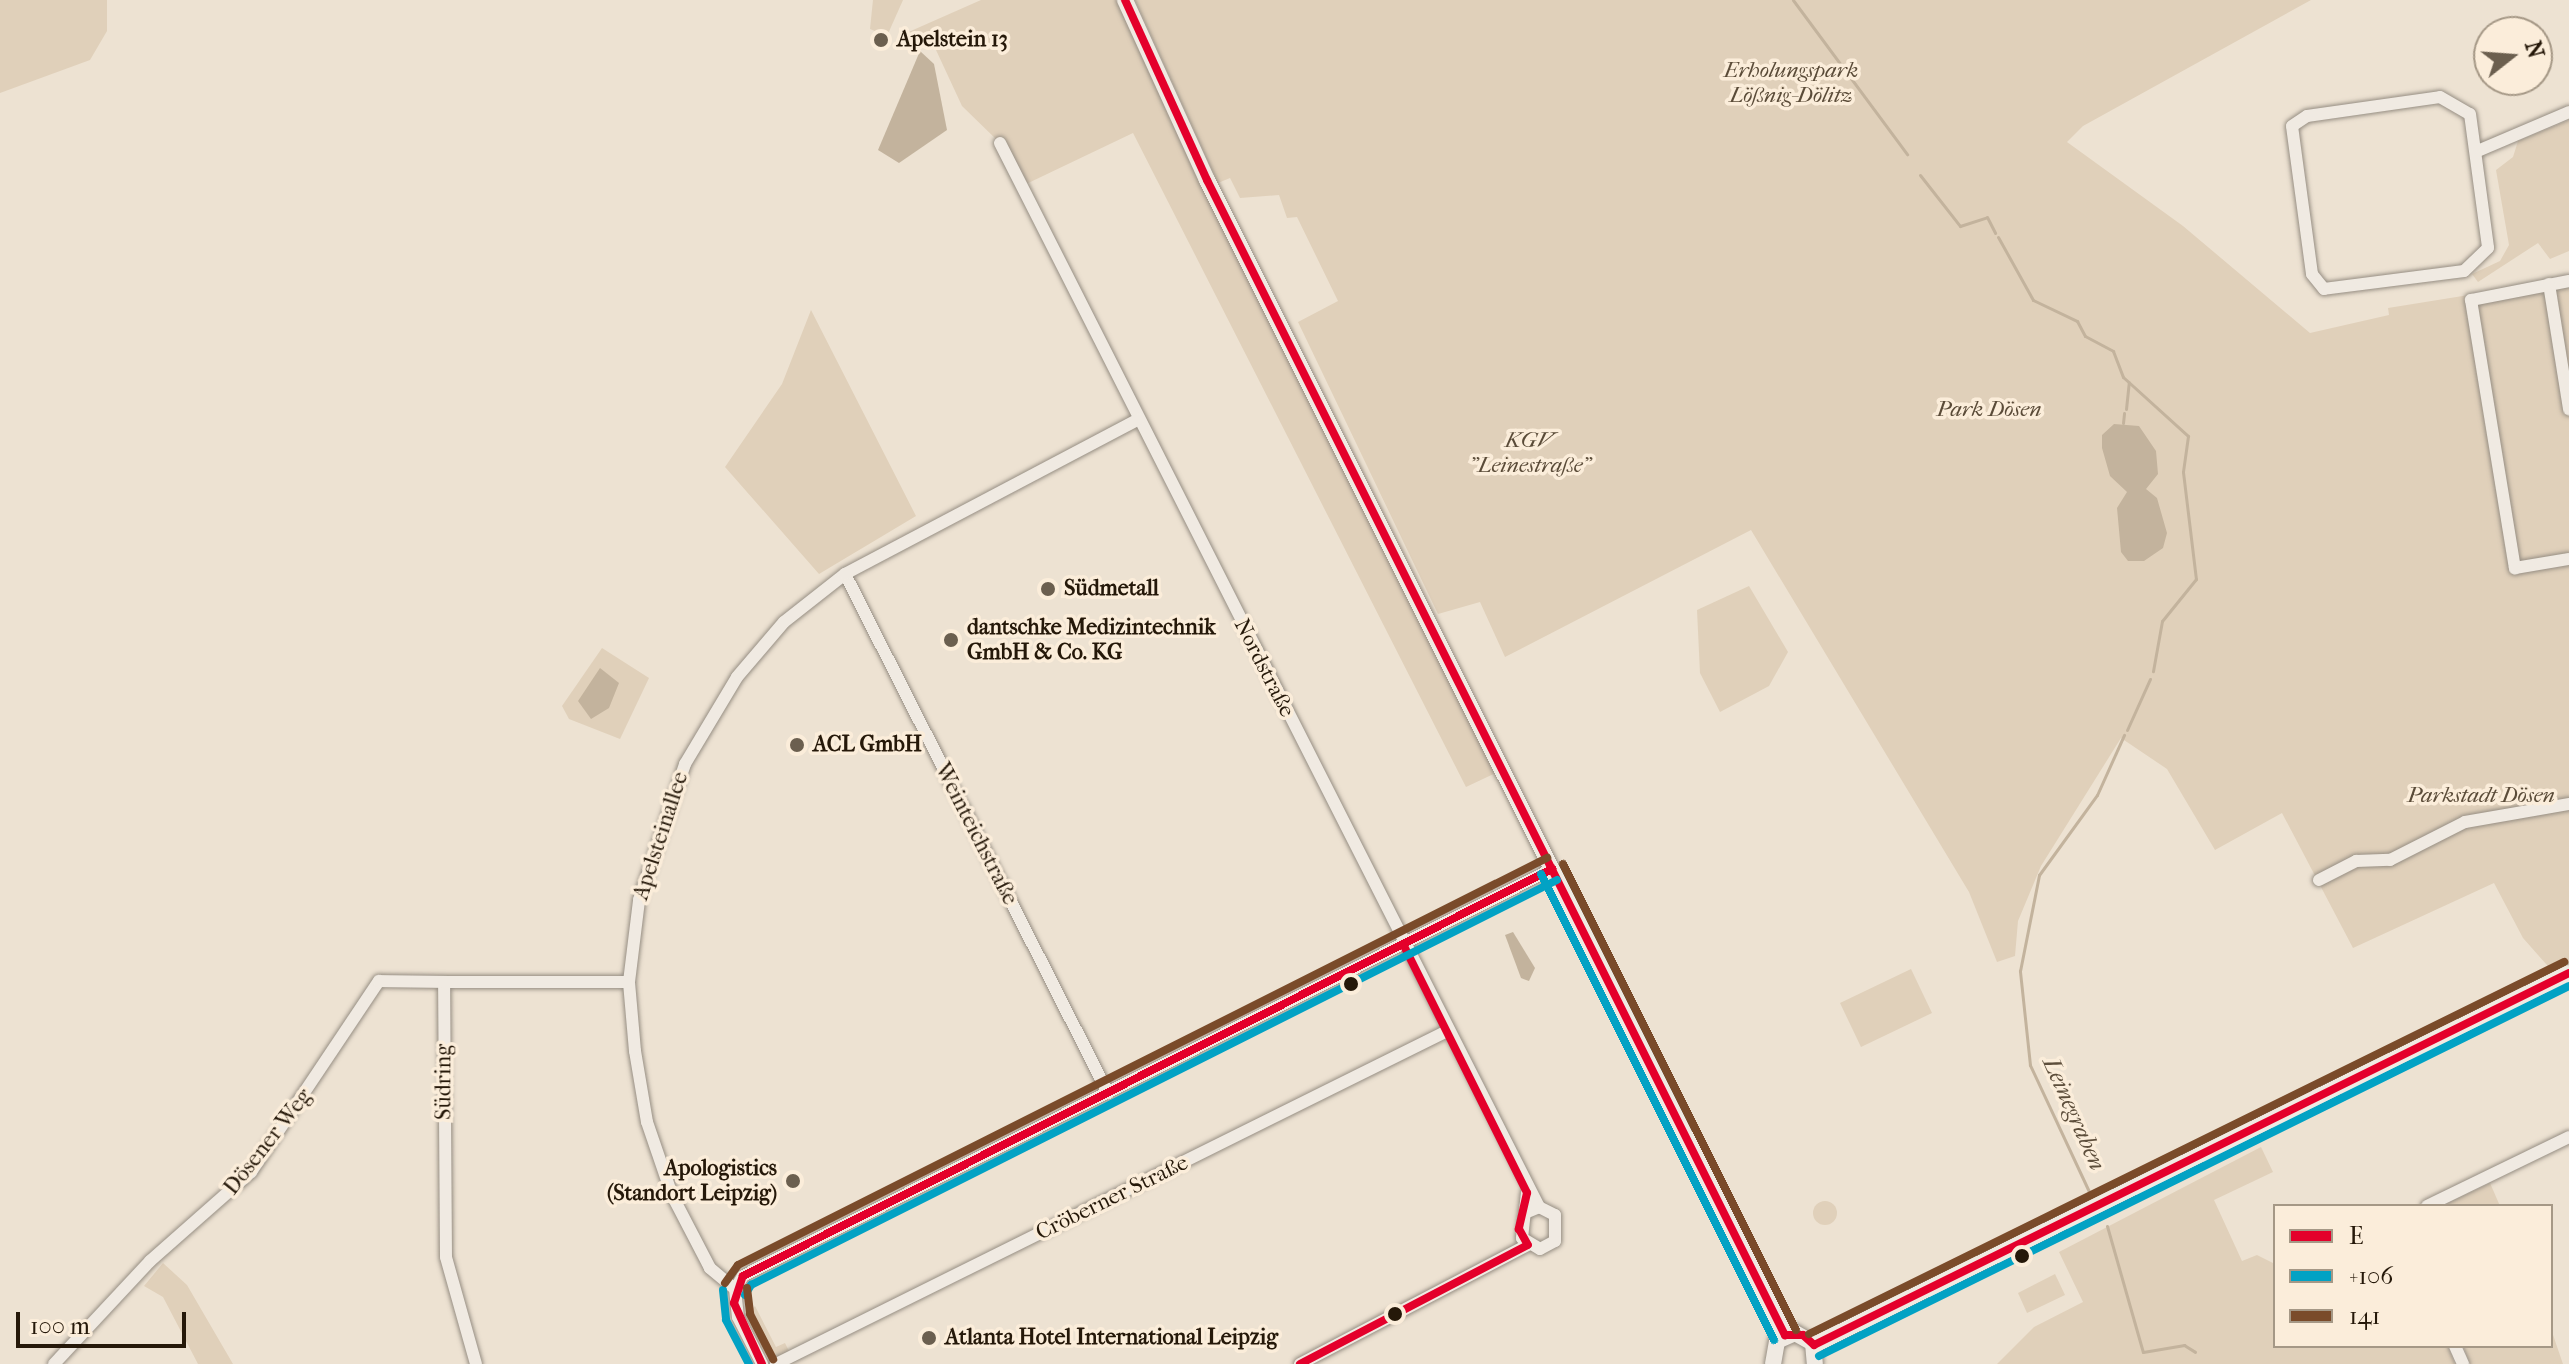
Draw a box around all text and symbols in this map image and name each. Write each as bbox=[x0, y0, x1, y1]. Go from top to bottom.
north arrow bbox=[2473, 16, 2553, 96]
place label: Apelstein 13 bbox=[897, 27, 1008, 53]
marker: Apelstein 13 bbox=[872, 31, 890, 49]
text: N bbox=[2519, 38, 2549, 61]
park label: Erholungspark Lößnig-Dölitz bbox=[1724, 57, 1858, 108]
park label: Park Dösen bbox=[1937, 397, 2041, 423]
park label: KGV "Leinestraße" bbox=[1469, 427, 1591, 478]
place label: Südmetall bbox=[1064, 576, 1159, 602]
marker: Südmetall bbox=[1039, 580, 1057, 598]
place label: dantschke Medizintechnik GmbH & Co. KG bbox=[967, 614, 1216, 666]
street label: Nordstraße bbox=[1228, 614, 1300, 722]
marker: dantschke Medizintechnik GmbH & Co. KG bbox=[942, 631, 960, 649]
place label: ACL GmbH bbox=[813, 732, 922, 758]
marker: ACL GmbH bbox=[788, 736, 806, 754]
street label: Weinteichstraße bbox=[929, 759, 1023, 909]
street label: Apelsteinallee bbox=[628, 769, 694, 903]
park label: Parkstadt Dösen bbox=[2407, 783, 2555, 809]
unlabelled marker bbox=[1343, 976, 1359, 992]
street label: Südring bbox=[431, 1044, 457, 1120]
water label: Leinegraben bbox=[2036, 1053, 2112, 1175]
street label: Dösener Weg bbox=[218, 1084, 318, 1200]
street label: Cröberner Straße bbox=[1032, 1150, 1192, 1246]
place label: Apologistics (Standort Leipzig) bbox=[607, 1155, 777, 1206]
marker: Apologistics (Standort Leipzig) bbox=[784, 1172, 802, 1190]
legend bbox=[2273, 1204, 2553, 1348]
text: E bbox=[2349, 1222, 2364, 1250]
unlabelled marker bbox=[2014, 1248, 2030, 1264]
text: +106 bbox=[2349, 1262, 2393, 1290]
scale bar bbox=[20, 1296, 190, 1346]
text: 141 bbox=[2349, 1302, 2380, 1330]
unlabelled marker bbox=[1387, 1306, 1403, 1322]
text: 100 m bbox=[30, 1312, 90, 1340]
place label: Atlanta Hotel International Leipzig bbox=[945, 1325, 1278, 1351]
marker: Atlanta Hotel International Leipzig bbox=[920, 1329, 938, 1347]

